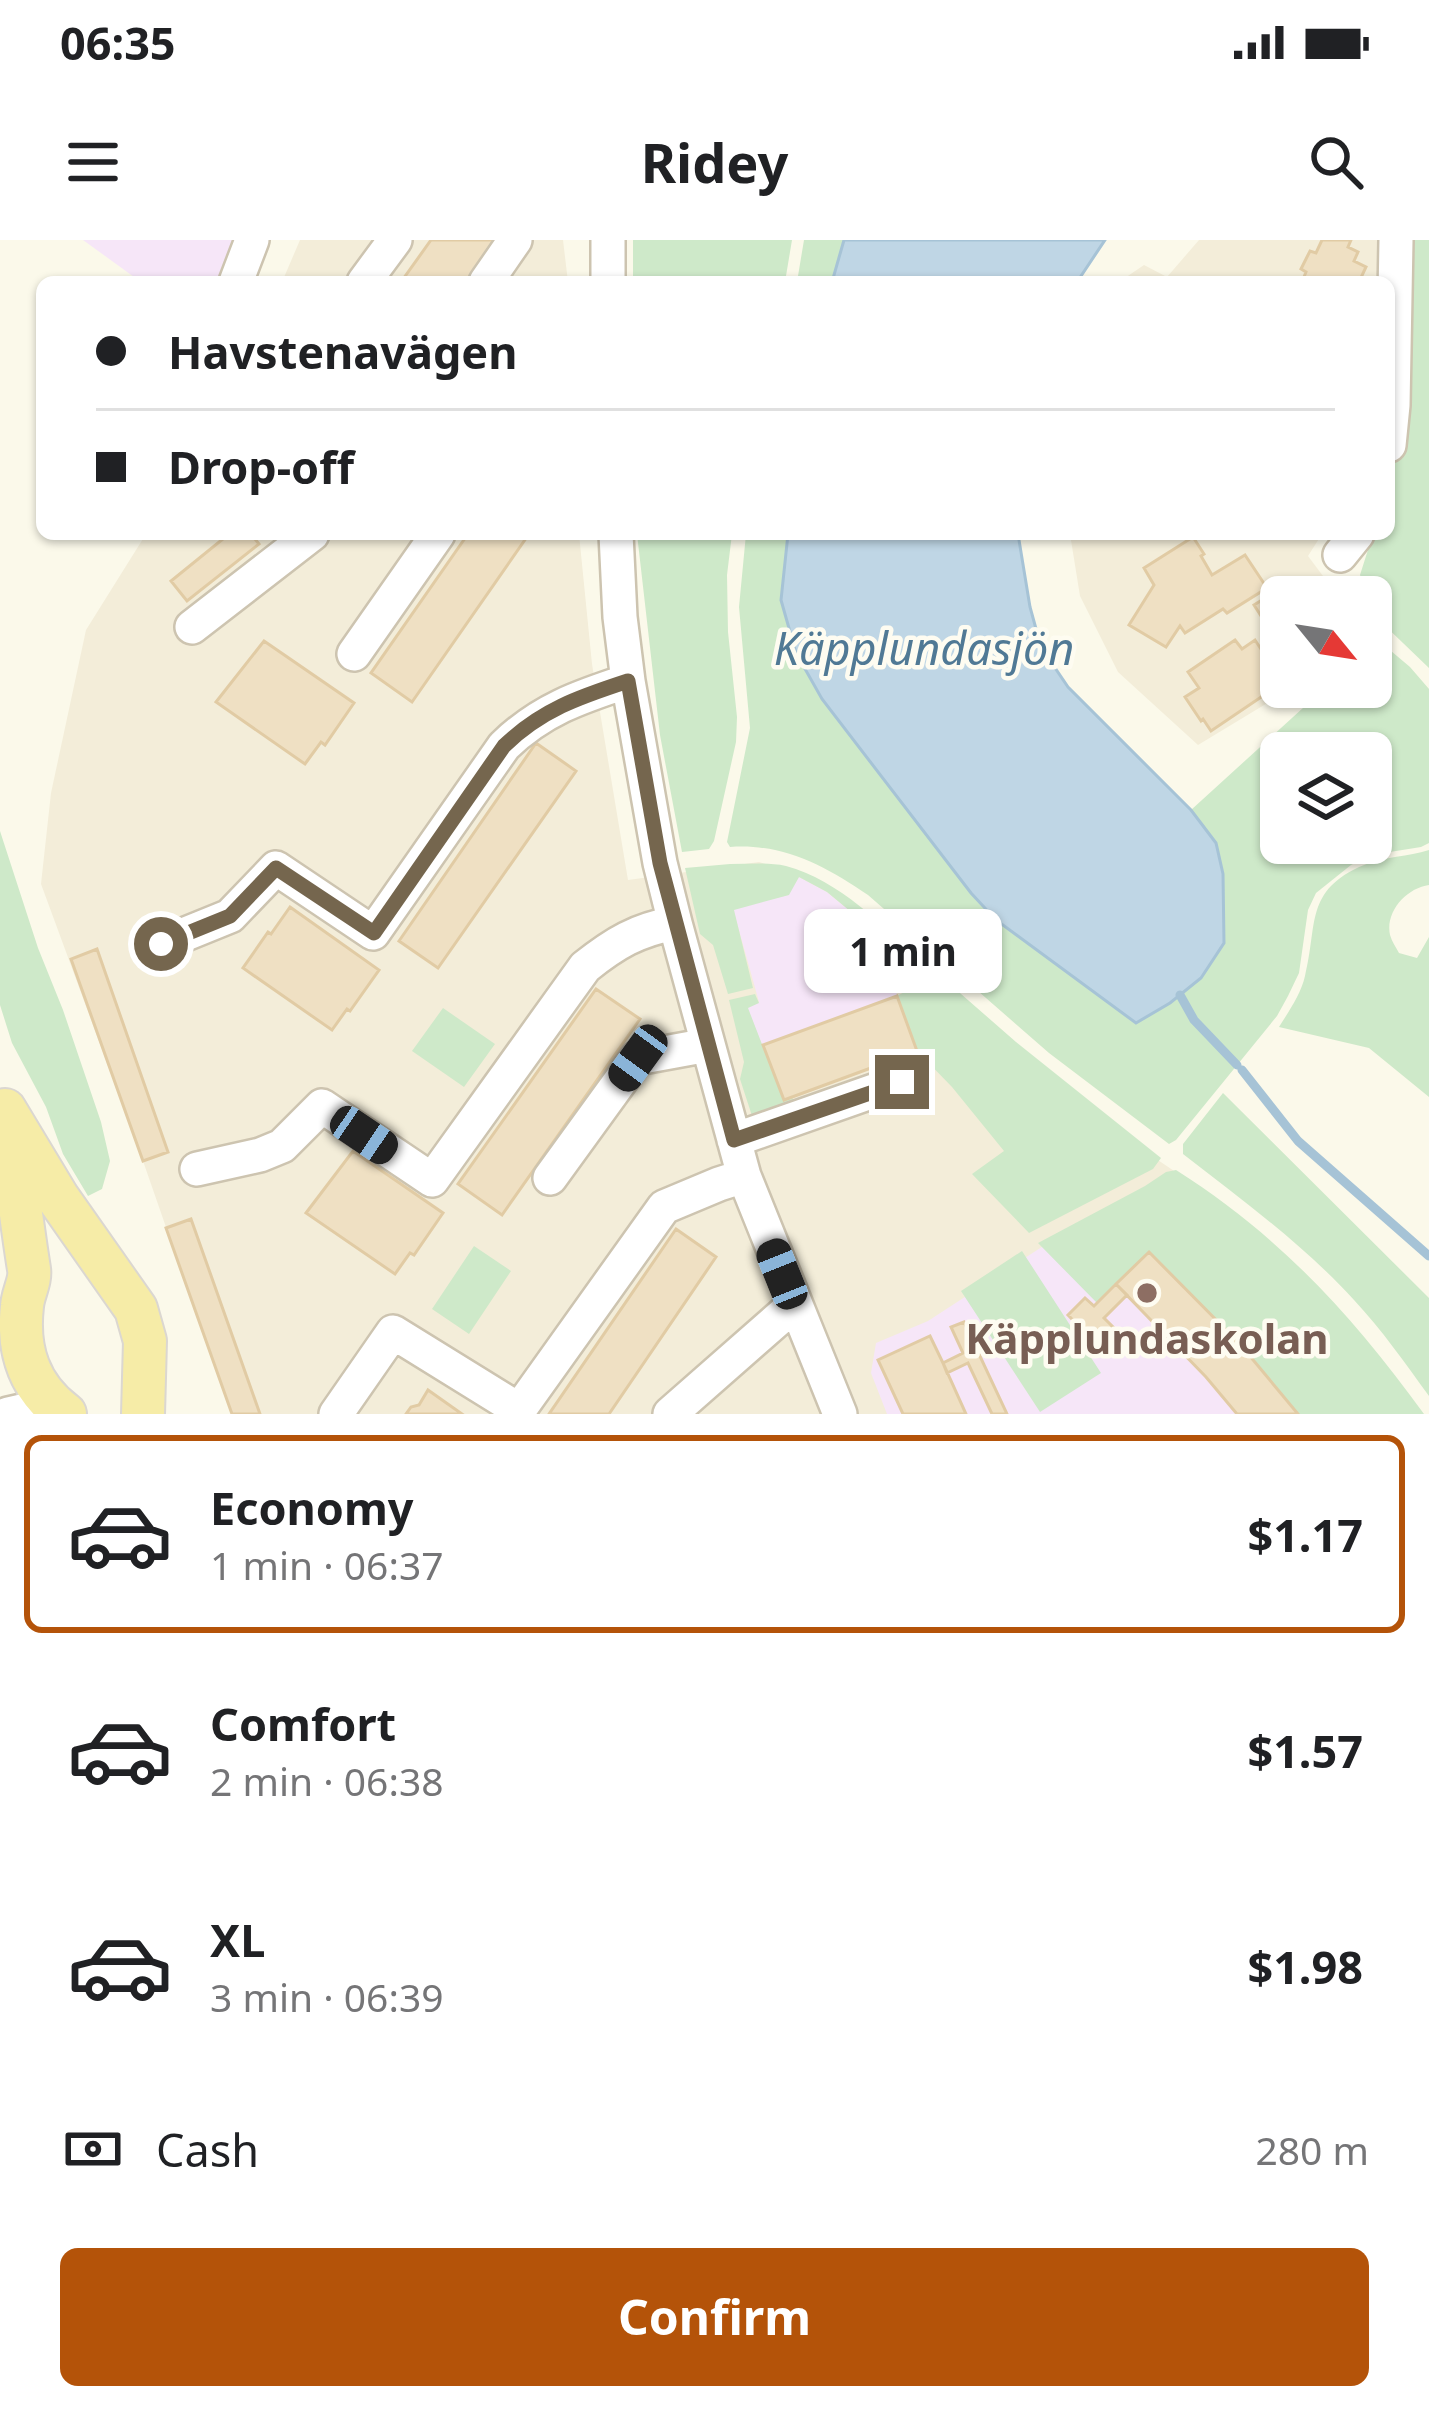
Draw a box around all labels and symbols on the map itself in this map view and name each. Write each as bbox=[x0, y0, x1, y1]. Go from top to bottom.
north arrow bbox=[1260, 576, 1392, 708]
water label: Käpplundasjön bbox=[774, 617, 1074, 678]
callout: 1 min bbox=[803, 908, 1001, 992]
route start bbox=[134, 917, 188, 971]
car bbox=[602, 1018, 674, 1098]
route end bbox=[875, 1055, 929, 1109]
car bbox=[324, 1100, 404, 1170]
car bbox=[752, 1234, 812, 1314]
marker: Käpplundaskolan bbox=[1134, 1280, 1160, 1306]
place label: Käpplundaskolan bbox=[965, 1309, 1329, 1366]

